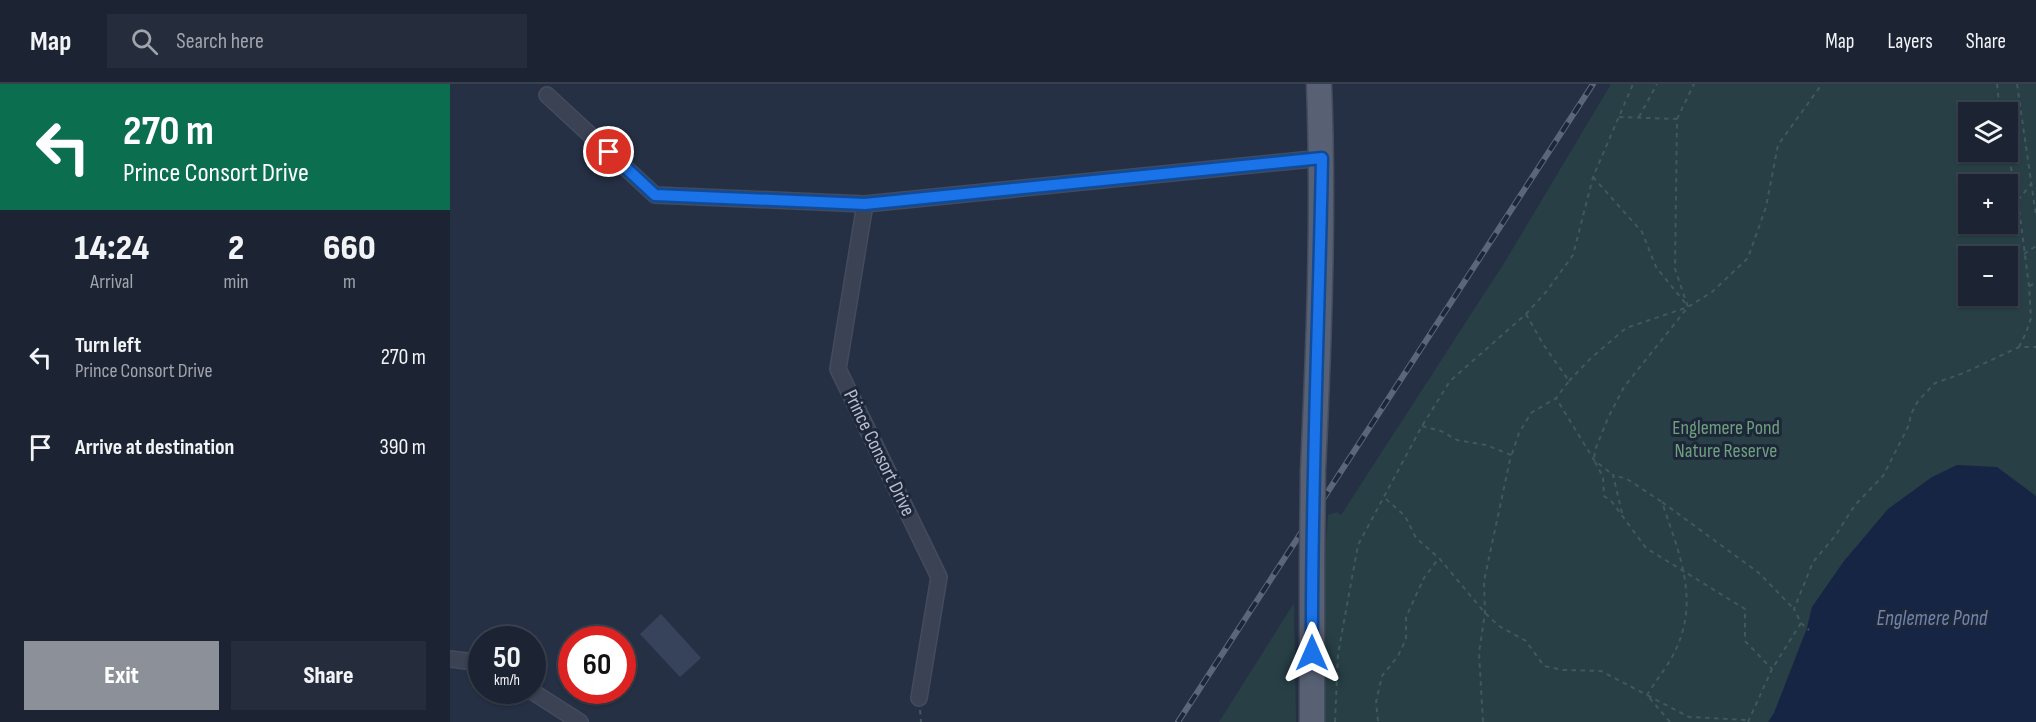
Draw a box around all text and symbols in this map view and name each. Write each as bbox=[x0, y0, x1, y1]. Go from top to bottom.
search box bbox=[107, 14, 527, 68]
text: Map bbox=[30, 25, 71, 58]
icon: search bbox=[128, 25, 161, 58]
text: Search here bbox=[176, 28, 264, 55]
text: Map bbox=[1825, 29, 1854, 54]
text: Layers bbox=[1887, 29, 1933, 54]
text: Share bbox=[1966, 29, 2006, 54]
map controls bbox=[1958, 102, 2018, 306]
button: layers bbox=[1958, 102, 2018, 162]
text: 270 m bbox=[123, 106, 214, 157]
icon: left bbox=[24, 108, 102, 186]
pin bbox=[583, 126, 634, 177]
icon: arrive bbox=[592, 135, 625, 168]
text: Prince Consort Drive bbox=[123, 157, 309, 189]
button: + bbox=[1958, 174, 2018, 234]
text: 14:24 bbox=[74, 227, 149, 270]
text: 2 bbox=[228, 227, 244, 270]
text: 660 bbox=[323, 227, 376, 270]
button: − bbox=[1958, 246, 2018, 306]
text: Arrival bbox=[90, 270, 133, 294]
text: min bbox=[224, 270, 249, 294]
text: m bbox=[343, 270, 356, 294]
text: Turn left bbox=[75, 332, 141, 359]
icon: left bbox=[24, 341, 57, 374]
text: 270 m bbox=[381, 344, 426, 371]
text: Prince Consort Drive bbox=[75, 359, 213, 383]
street label: Prince Consort Drive bbox=[838, 386, 920, 520]
park label: Englemere Pond Nature Reserve bbox=[1672, 416, 1780, 463]
icon: arrive bbox=[24, 431, 57, 464]
text: Arrive at destination bbox=[75, 434, 234, 461]
text: 390 m bbox=[380, 434, 426, 461]
water label: Englemere Pond bbox=[1877, 606, 1989, 631]
position arrow bbox=[1280, 621, 1344, 685]
speed limit sign: 60 bbox=[558, 626, 636, 704]
text: 50 bbox=[493, 640, 521, 676]
button: Exit bbox=[24, 641, 219, 710]
button: Share bbox=[231, 641, 426, 710]
text: km/h bbox=[494, 671, 520, 690]

